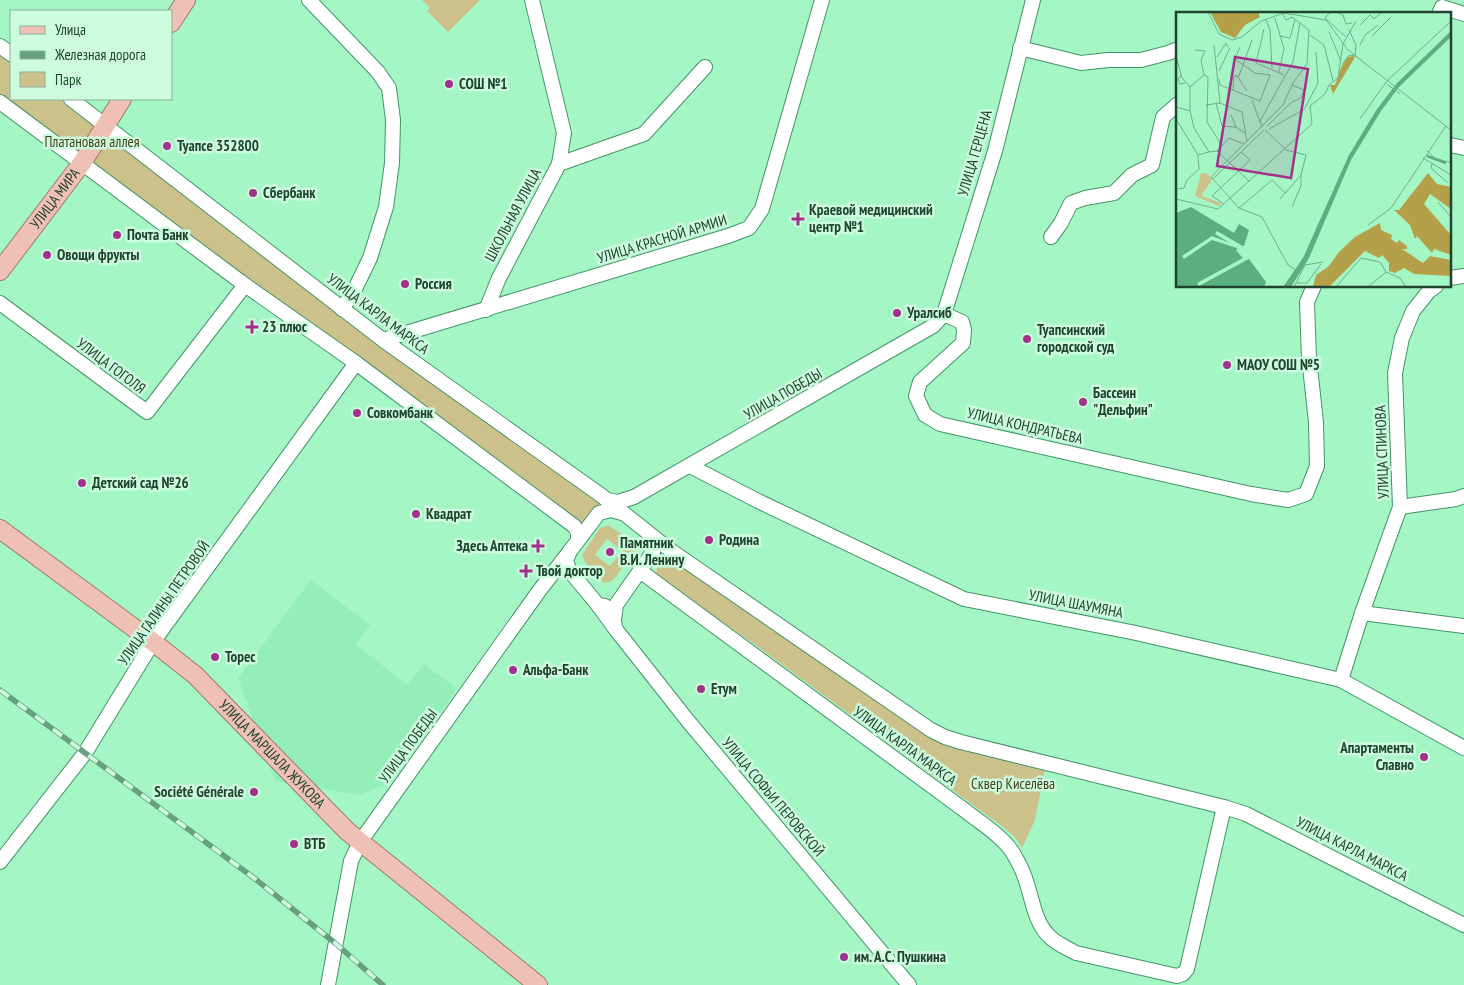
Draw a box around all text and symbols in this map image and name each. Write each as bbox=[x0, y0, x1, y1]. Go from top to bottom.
legend bbox=[10, 10, 172, 100]
inset map bbox=[1176, 12, 1452, 288]
text: Улица bbox=[55, 20, 86, 39]
text: Железная дорога bbox=[54, 45, 146, 64]
text: Парк bbox=[55, 70, 81, 89]
place label: СОШ №1 bbox=[459, 74, 507, 93]
marker: СОШ №1 bbox=[443, 78, 455, 90]
street label: УЛИЦА ГЕРЦЕНА bbox=[953, 107, 996, 198]
park label: Платановая аллея bbox=[44, 132, 140, 151]
place label: Туапсе 352800 bbox=[177, 136, 259, 155]
marker: Туапсе 352800 bbox=[161, 140, 173, 152]
street label: УЛИЦА МИРА bbox=[26, 163, 84, 232]
street label: ШКОЛЬНАЯ УЛИЦА bbox=[480, 164, 545, 265]
place label: Сбербанк bbox=[263, 183, 316, 202]
marker: Сбербанк bbox=[247, 187, 259, 199]
place label: Краевой медицинский центр №1 bbox=[809, 200, 933, 236]
street label: УЛИЦА КРАСНОЙ АРМИИ bbox=[595, 210, 729, 267]
marker: Краевой медицинский центр №1 bbox=[791, 212, 805, 226]
place label: Почта Банк bbox=[127, 225, 189, 244]
marker: Почта Банк bbox=[111, 229, 123, 241]
place label: Овощи фрукты bbox=[57, 245, 140, 264]
marker: Овощи фрукты bbox=[41, 249, 53, 261]
street label: УЛИЦА КАРЛА МАРКСА bbox=[324, 269, 434, 359]
place label: Россия bbox=[415, 274, 452, 293]
marker: Россия bbox=[399, 278, 411, 290]
place label: Уралсиб bbox=[906, 303, 952, 322]
marker: Уралсиб bbox=[891, 307, 903, 319]
place label: 23 плюс bbox=[262, 317, 308, 336]
place label: Туапсинский городской суд bbox=[1037, 320, 1114, 356]
marker: 23 плюс bbox=[246, 321, 258, 333]
marker: Туапсинский городской суд bbox=[1021, 333, 1033, 345]
street label: УЛИЦА ГОГОЛЯ bbox=[73, 334, 150, 398]
place label: МАОУ СОШ №5 bbox=[1237, 355, 1320, 374]
marker: МАОУ СОШ №5 bbox=[1221, 359, 1233, 371]
street label: УЛИЦА ПОБЕДЫ bbox=[740, 364, 825, 424]
place label: Бассеин "Дельфин" bbox=[1093, 383, 1153, 419]
marker: Бассеин "Дельфин" bbox=[1077, 396, 1089, 408]
place label: Совкомбанк bbox=[367, 403, 434, 422]
street label: УЛИЦА КОНДРАТЬЕВА bbox=[965, 403, 1086, 448]
street label: УЛИЦА СПИНОВА bbox=[1370, 404, 1393, 499]
marker: Совкомбанк bbox=[351, 407, 363, 419]
place label: Детский сад №26 bbox=[92, 473, 189, 492]
marker: Детский сад №26 bbox=[76, 477, 88, 489]
place label: Квадрат bbox=[426, 504, 472, 523]
marker: Квадрат bbox=[410, 508, 422, 520]
place label: Родина bbox=[719, 530, 759, 549]
place label: Памятник В.И. Ленину bbox=[620, 533, 685, 569]
marker: Родина bbox=[703, 534, 715, 546]
place label: Здесь Аптека bbox=[456, 536, 528, 555]
street label: УЛИЦА ГАЛИНЫ ПЕТРОВОЙ bbox=[114, 537, 214, 669]
marker: Здесь Аптека bbox=[532, 540, 544, 552]
marker: Памятник В.И. Ленину bbox=[604, 546, 616, 558]
place label: Твой доктор bbox=[536, 561, 603, 580]
marker: Твой доктор bbox=[520, 565, 532, 577]
street label: УЛИЦА ШАУМЯНА bbox=[1027, 585, 1126, 622]
place label: Торес bbox=[225, 647, 256, 666]
marker: Торес bbox=[209, 651, 221, 663]
place label: Альфа-Банк bbox=[522, 660, 589, 679]
marker: Альфа-Банк bbox=[507, 664, 519, 676]
place label: Етум bbox=[711, 679, 737, 698]
marker: Етум bbox=[695, 683, 707, 695]
street label: УЛИЦА МАРШАЛА ЖУКОВА bbox=[215, 695, 330, 813]
street label: УЛИЦА КАРЛА МАРКСА bbox=[850, 702, 961, 790]
street label: УЛИЦА ПОБЕДЫ bbox=[374, 705, 441, 786]
street label: УЛИЦА СОФЬИ ПЕРОВСКОЙ bbox=[718, 733, 829, 860]
place label: Апартаменты Славно bbox=[1339, 738, 1414, 774]
marker: Апартаменты Славно bbox=[1418, 751, 1430, 763]
park label: Сквер Киселёва bbox=[971, 774, 1055, 793]
place label: Société Générale bbox=[154, 782, 244, 801]
marker: Société Générale bbox=[248, 786, 260, 798]
street label: УЛИЦА КАРЛА МАРКСА bbox=[1293, 812, 1412, 885]
place label: ВТБ bbox=[304, 834, 325, 853]
marker: ВТБ bbox=[288, 838, 300, 850]
place label: им. А.С. Пушкина bbox=[854, 947, 946, 966]
marker: им. А.С. Пушкина bbox=[838, 951, 850, 963]

